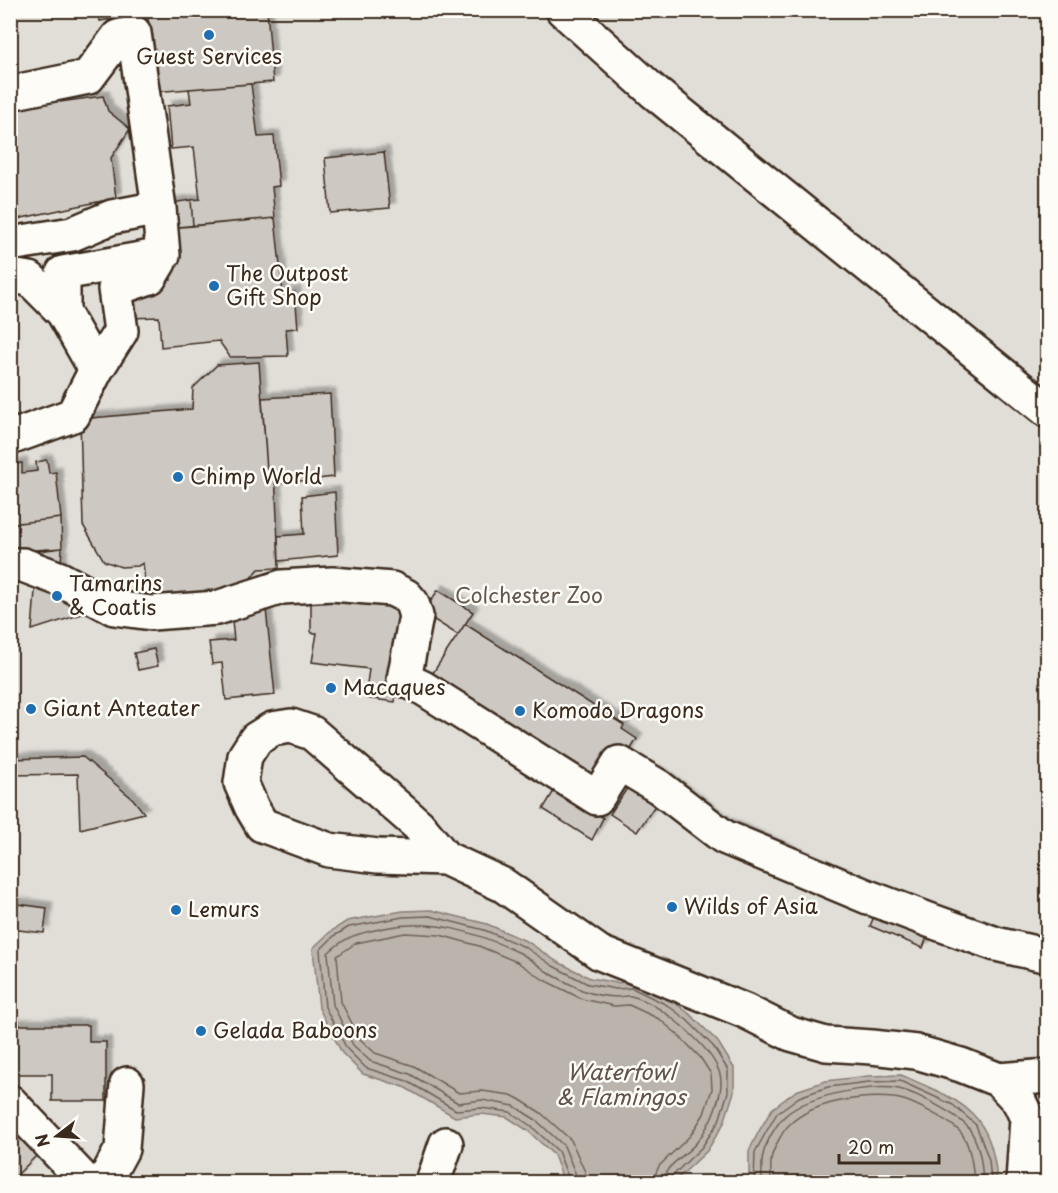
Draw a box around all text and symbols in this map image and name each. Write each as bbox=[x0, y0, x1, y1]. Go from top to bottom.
marker: Guest Services bbox=[202, 28, 216, 42]
place label: Guest Services bbox=[136, 39, 282, 71]
place label: The Outpost Gift Shop bbox=[226, 256, 348, 312]
marker: The Outpost Gift Shop bbox=[207, 279, 221, 293]
place label: Chimp World bbox=[190, 459, 322, 491]
marker: Chimp World bbox=[171, 470, 185, 484]
place label: Tamarins & Coatis bbox=[69, 566, 162, 622]
park label: Colchester Zoo bbox=[455, 578, 603, 610]
marker: Tamarins & Coatis bbox=[50, 589, 64, 603]
place label: Macaques bbox=[343, 670, 446, 702]
marker: Macaques bbox=[324, 681, 338, 695]
place label: Giant Anteater bbox=[43, 691, 200, 723]
place label: Komodo Dragons bbox=[532, 693, 704, 725]
marker: Giant Anteater bbox=[24, 702, 38, 716]
marker: Komodo Dragons bbox=[513, 704, 527, 718]
place label: Wilds of Asia bbox=[684, 889, 818, 921]
place label: Lemurs bbox=[188, 892, 259, 924]
marker: Wilds of Asia bbox=[665, 900, 679, 914]
marker: Lemurs bbox=[169, 903, 183, 917]
place label: Gelada Baboons bbox=[213, 1013, 377, 1045]
marker: Gelada Baboons bbox=[194, 1024, 208, 1038]
water label: Waterfowl & Flamingos bbox=[556, 1054, 688, 1112]
north arrow bbox=[27, 1106, 87, 1166]
scale bar bbox=[839, 1127, 940, 1165]
text: N bbox=[28, 1131, 55, 1150]
text: 20 m bbox=[848, 1133, 894, 1160]

